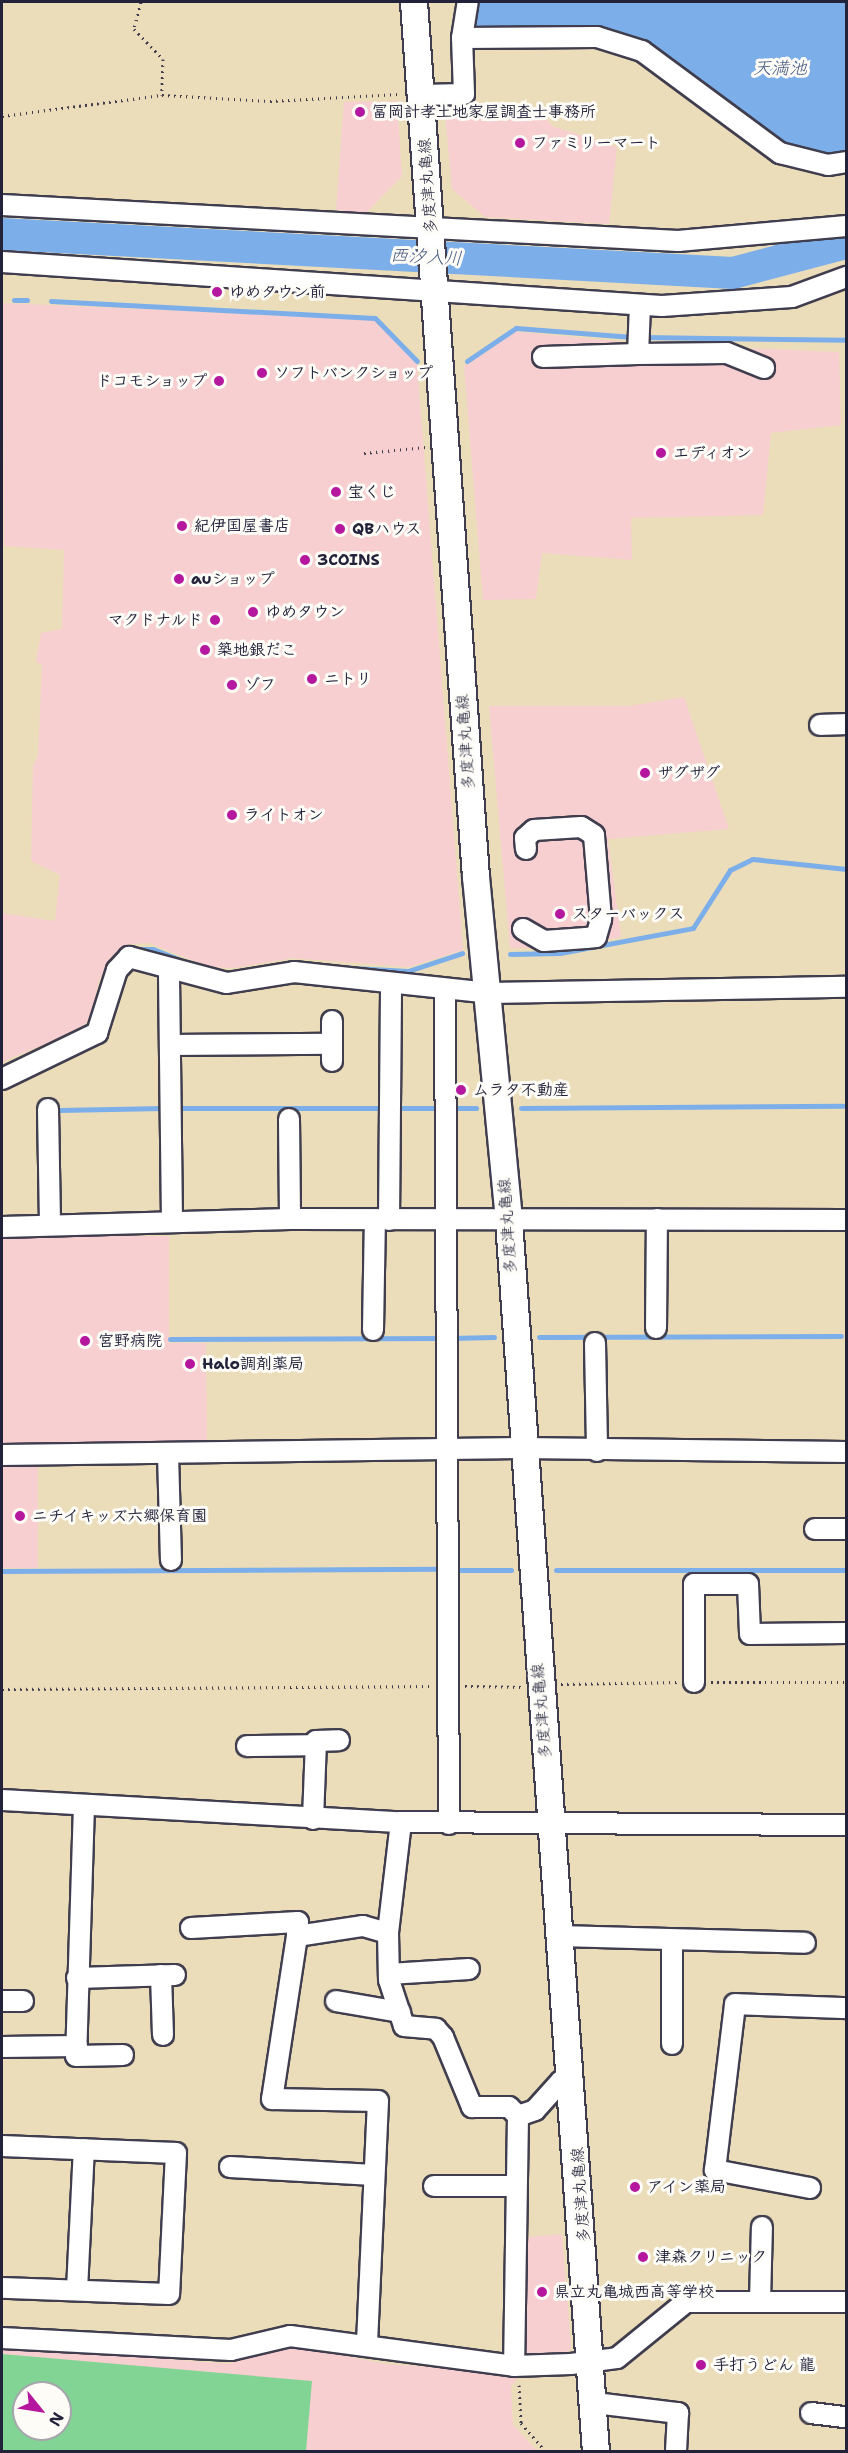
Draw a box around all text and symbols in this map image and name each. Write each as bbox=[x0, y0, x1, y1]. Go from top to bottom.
water label: 天満池 bbox=[753, 57, 807, 79]
place label: 冨岡計孝土地家屋調査士事務所 bbox=[372, 102, 596, 122]
marker: 冨岡計孝土地家屋調査士事務所 bbox=[353, 105, 367, 119]
place label: ファミリーマート bbox=[532, 133, 660, 153]
marker: ファミリーマート bbox=[513, 136, 527, 150]
street label: 多度津丸亀線 bbox=[415, 137, 441, 235]
water label: 西汐入川 bbox=[389, 244, 463, 270]
place label: ゆめタウン前 bbox=[229, 282, 325, 302]
marker: ゆめタウン前 bbox=[210, 285, 224, 299]
place label: ソフトバンクショップ bbox=[274, 363, 434, 383]
marker: ソフトバンクショップ bbox=[255, 366, 269, 380]
place label: ドコモショップ bbox=[95, 371, 207, 391]
marker: ドコモショップ bbox=[212, 374, 226, 388]
place label: エディオン bbox=[673, 443, 753, 463]
marker: エディオン bbox=[654, 446, 668, 460]
place label: 宝くじ bbox=[348, 482, 396, 502]
marker: 宝くじ bbox=[329, 485, 343, 499]
place label: 紀伊国屋書店 bbox=[194, 516, 290, 536]
marker: 紀伊国屋書店 bbox=[175, 519, 189, 533]
place label: QBハウス bbox=[352, 519, 422, 539]
marker: QBハウス bbox=[333, 522, 347, 536]
place label: 3COINS bbox=[317, 550, 380, 570]
marker: 3COINS bbox=[298, 553, 312, 567]
place label: auショップ bbox=[191, 569, 276, 589]
marker: auショップ bbox=[172, 572, 186, 586]
place label: ゆめタウン bbox=[265, 602, 345, 622]
marker: ゆめタウン bbox=[246, 605, 260, 619]
place label: マクドナルド bbox=[107, 610, 203, 630]
marker: マクドナルド bbox=[208, 613, 222, 627]
place label: 築地銀だこ bbox=[217, 640, 297, 660]
marker: 築地銀だこ bbox=[198, 643, 212, 657]
place label: ニトリ bbox=[324, 669, 372, 689]
marker: ニトリ bbox=[305, 672, 319, 686]
place label: ゾフ bbox=[244, 675, 276, 695]
marker: ゾフ bbox=[225, 678, 239, 692]
street label: 多度津丸亀線 bbox=[453, 693, 479, 791]
place label: ザグザグ bbox=[657, 763, 721, 783]
marker: ザグザグ bbox=[638, 766, 652, 780]
place label: ライトオン bbox=[244, 805, 324, 825]
marker: ライトオン bbox=[225, 808, 239, 822]
place label: スターバックス bbox=[572, 904, 684, 924]
marker: スターバックス bbox=[553, 907, 567, 921]
place label: ムラタ不動産 bbox=[473, 1080, 569, 1100]
marker: ムラタ不動産 bbox=[454, 1083, 468, 1097]
street label: 多度津丸亀線 bbox=[495, 1177, 521, 1275]
place label: 宮野病院 bbox=[98, 1331, 162, 1351]
marker: 宮野病院 bbox=[76, 1332, 94, 1350]
place label: Halo調剤薬局 bbox=[202, 1354, 304, 1374]
marker: Halo調剤薬局 bbox=[183, 1357, 197, 1371]
place label: ニチイキッズ六郷保育園 bbox=[32, 1506, 208, 1526]
marker: ニチイキッズ六郷保育園 bbox=[13, 1509, 27, 1523]
street label: 多度津丸亀線 bbox=[528, 1662, 556, 1760]
street label: 多度津丸亀線 bbox=[568, 2146, 594, 2244]
place label: アイン薬局 bbox=[647, 2177, 727, 2197]
marker: アイン薬局 bbox=[628, 2180, 642, 2194]
place label: 津森クリニック bbox=[655, 2247, 767, 2267]
marker: 津森クリニック bbox=[636, 2250, 650, 2264]
place label: 県立丸亀城西高等学校 bbox=[554, 2282, 714, 2302]
marker: 県立丸亀城西高等学校 bbox=[535, 2285, 549, 2299]
place label: 手打うどん 龍 bbox=[713, 2355, 815, 2375]
marker: 手打うどん 龍 bbox=[694, 2358, 708, 2372]
north arrow bbox=[12, 2381, 72, 2441]
text: N bbox=[44, 2409, 69, 2430]

